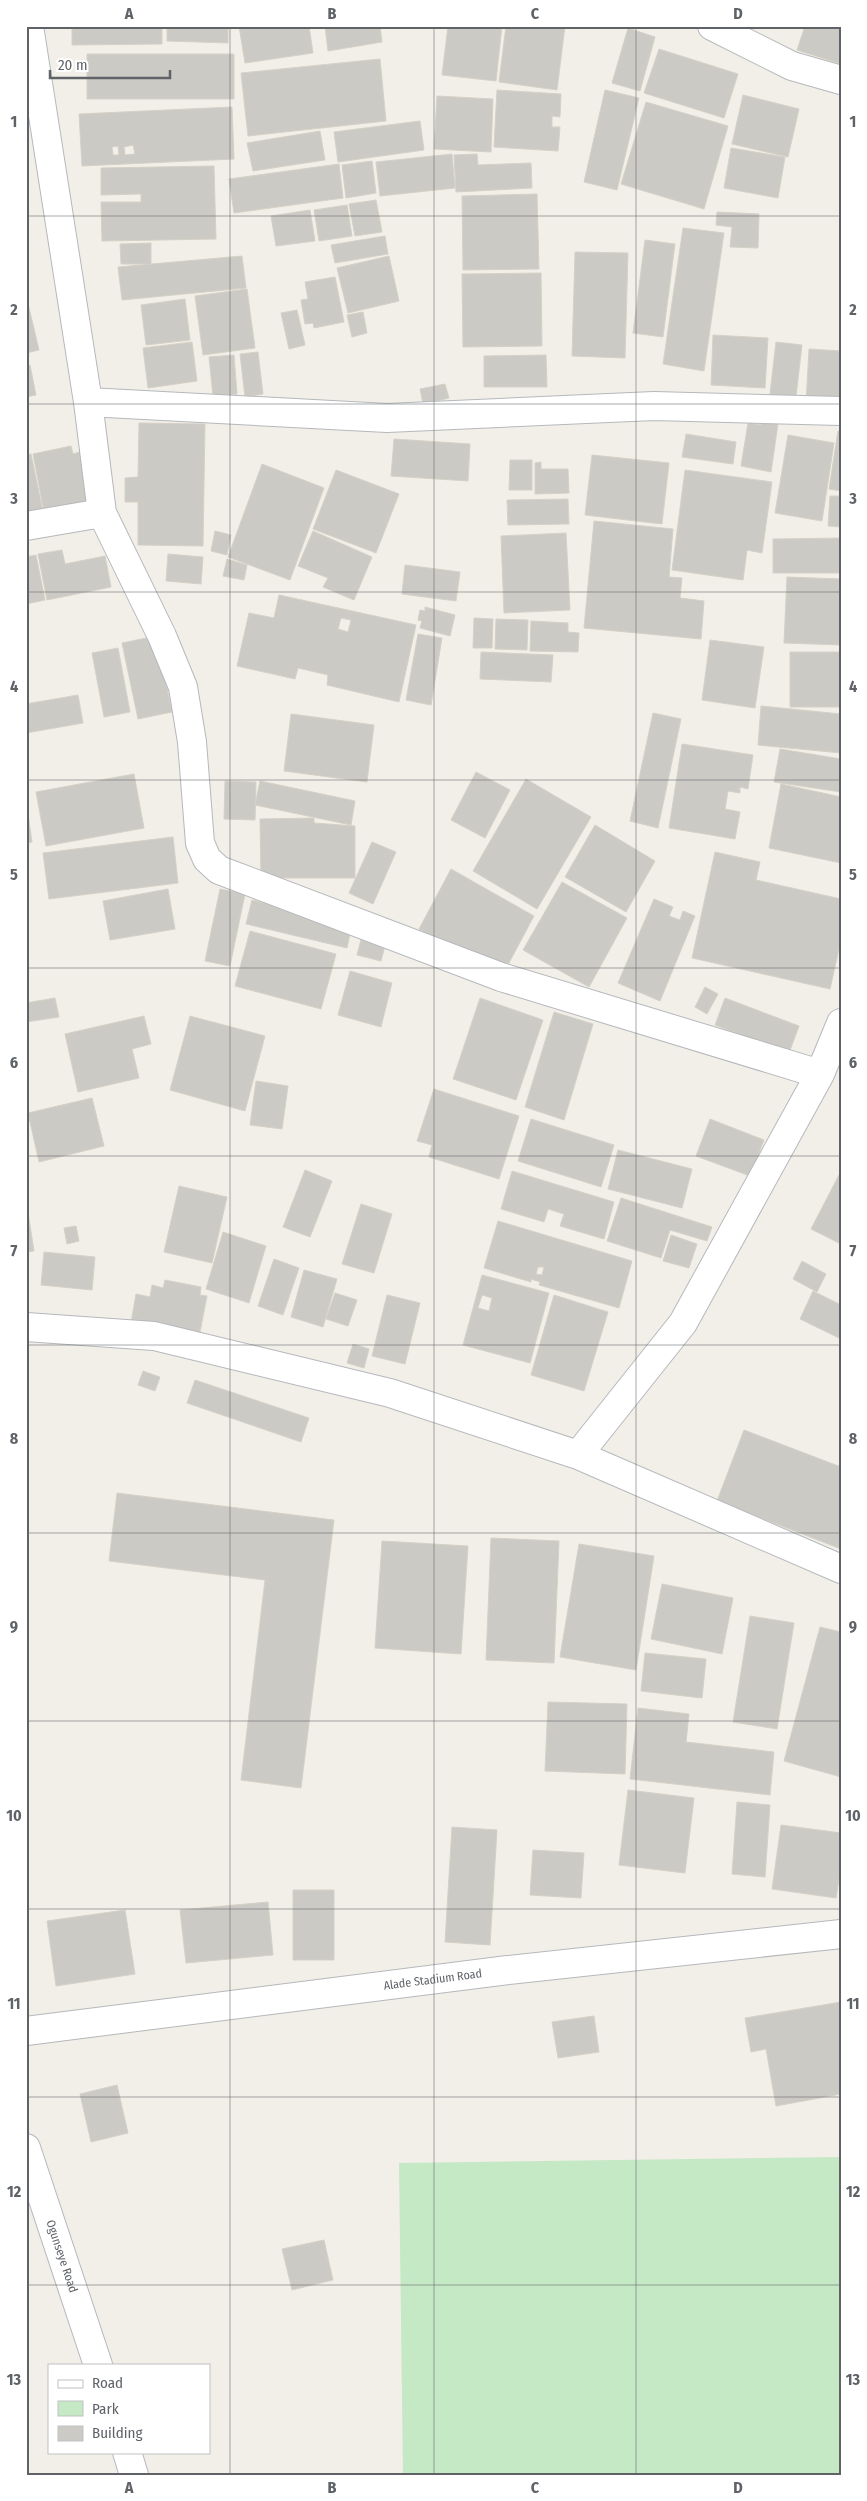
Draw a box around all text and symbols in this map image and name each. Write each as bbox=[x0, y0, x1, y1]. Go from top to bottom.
text: A bbox=[124, 4, 134, 23]
text: B bbox=[328, 4, 337, 23]
text: C bbox=[531, 4, 540, 23]
text: D bbox=[733, 4, 743, 23]
scale bar bbox=[50, 48, 170, 80]
text: 20 m bbox=[58, 56, 88, 74]
text: 1 bbox=[11, 112, 17, 131]
text: 1 bbox=[850, 112, 856, 131]
text: 2 bbox=[9, 300, 18, 319]
text: 2 bbox=[848, 300, 857, 319]
text: 3 bbox=[9, 489, 18, 508]
text: 3 bbox=[848, 489, 857, 508]
text: 4 bbox=[10, 677, 18, 696]
text: 4 bbox=[849, 677, 857, 696]
text: 5 bbox=[10, 865, 18, 884]
text: 5 bbox=[849, 865, 857, 884]
text: 6 bbox=[10, 1053, 18, 1072]
text: 6 bbox=[849, 1053, 857, 1072]
text: 7 bbox=[11, 1241, 18, 1260]
text: 7 bbox=[850, 1241, 857, 1260]
text: 8 bbox=[10, 1429, 19, 1448]
text: 8 bbox=[849, 1429, 858, 1448]
text: 9 bbox=[10, 1617, 18, 1636]
text: 9 bbox=[849, 1617, 857, 1636]
text: 10 bbox=[6, 1806, 22, 1825]
text: 10 bbox=[845, 1806, 861, 1825]
street label: Alade Stadium Road bbox=[383, 1966, 483, 1993]
text: 11 bbox=[7, 1994, 21, 2013]
text: 11 bbox=[846, 1994, 860, 2013]
text: 12 bbox=[7, 2182, 22, 2201]
text: 12 bbox=[846, 2182, 861, 2201]
street label: Ogunseye Road bbox=[43, 2218, 80, 2294]
legend bbox=[48, 2364, 210, 2454]
text: 13 bbox=[7, 2370, 22, 2389]
text: 13 bbox=[846, 2370, 861, 2389]
text: Road bbox=[92, 2374, 123, 2392]
text: Park bbox=[92, 2400, 119, 2418]
text: Building bbox=[92, 2424, 143, 2442]
text: A bbox=[124, 2478, 134, 2497]
text: B bbox=[328, 2478, 337, 2497]
text: C bbox=[531, 2478, 540, 2497]
text: D bbox=[733, 2478, 743, 2497]

